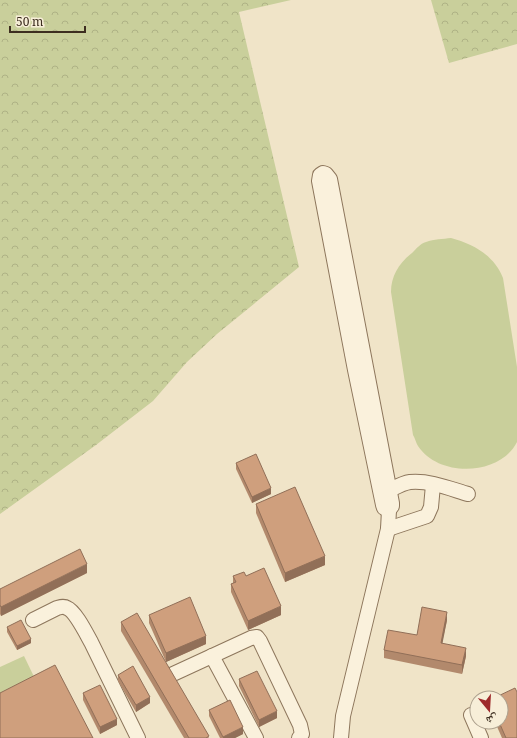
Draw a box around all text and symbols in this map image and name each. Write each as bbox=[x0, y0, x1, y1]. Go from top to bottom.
scale bar bbox=[10, 8, 85, 34]
text: 50 m bbox=[16, 13, 43, 34]
north arrow bbox=[469, 690, 509, 730]
text: ش bbox=[483, 707, 500, 729]

